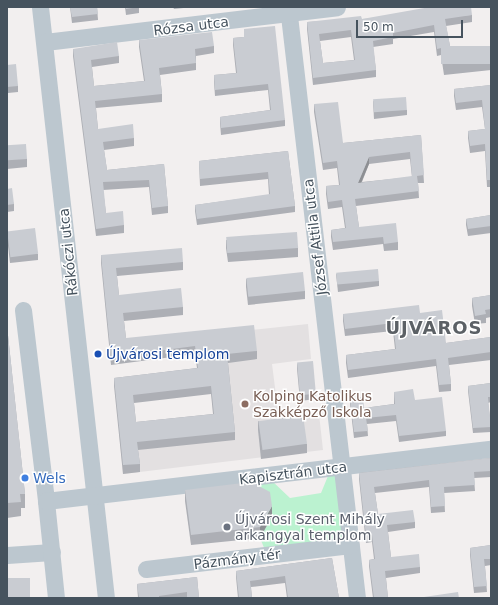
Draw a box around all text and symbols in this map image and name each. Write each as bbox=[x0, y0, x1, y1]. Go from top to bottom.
scale bar bbox=[358, 12, 465, 38]
street label: Rózsa utca bbox=[152, 13, 230, 39]
text: 50 m bbox=[363, 20, 394, 34]
street label: József Attila utca bbox=[300, 178, 330, 296]
street label: Rákóczi utca bbox=[55, 207, 81, 297]
district label: ÚJVÁROS bbox=[385, 317, 483, 339]
place label: Újvárosi templom bbox=[106, 346, 229, 362]
marker: Újvárosi templom bbox=[93, 349, 103, 359]
place label: Kolping Katolikus Szakképző Iskola bbox=[253, 388, 372, 420]
marker: Kolping Katolikus Szakképző Iskola bbox=[240, 399, 250, 409]
street label: Kapisztrán utca bbox=[238, 458, 348, 488]
place label: Wels bbox=[33, 470, 66, 486]
marker: Wels bbox=[20, 473, 30, 483]
place label: Újvárosi Szent Mihály arkangyal templom bbox=[235, 511, 385, 544]
marker: Újvárosi Szent Mihály arkangyal templom bbox=[222, 522, 232, 532]
street label: Pázmány tér bbox=[193, 545, 281, 573]

